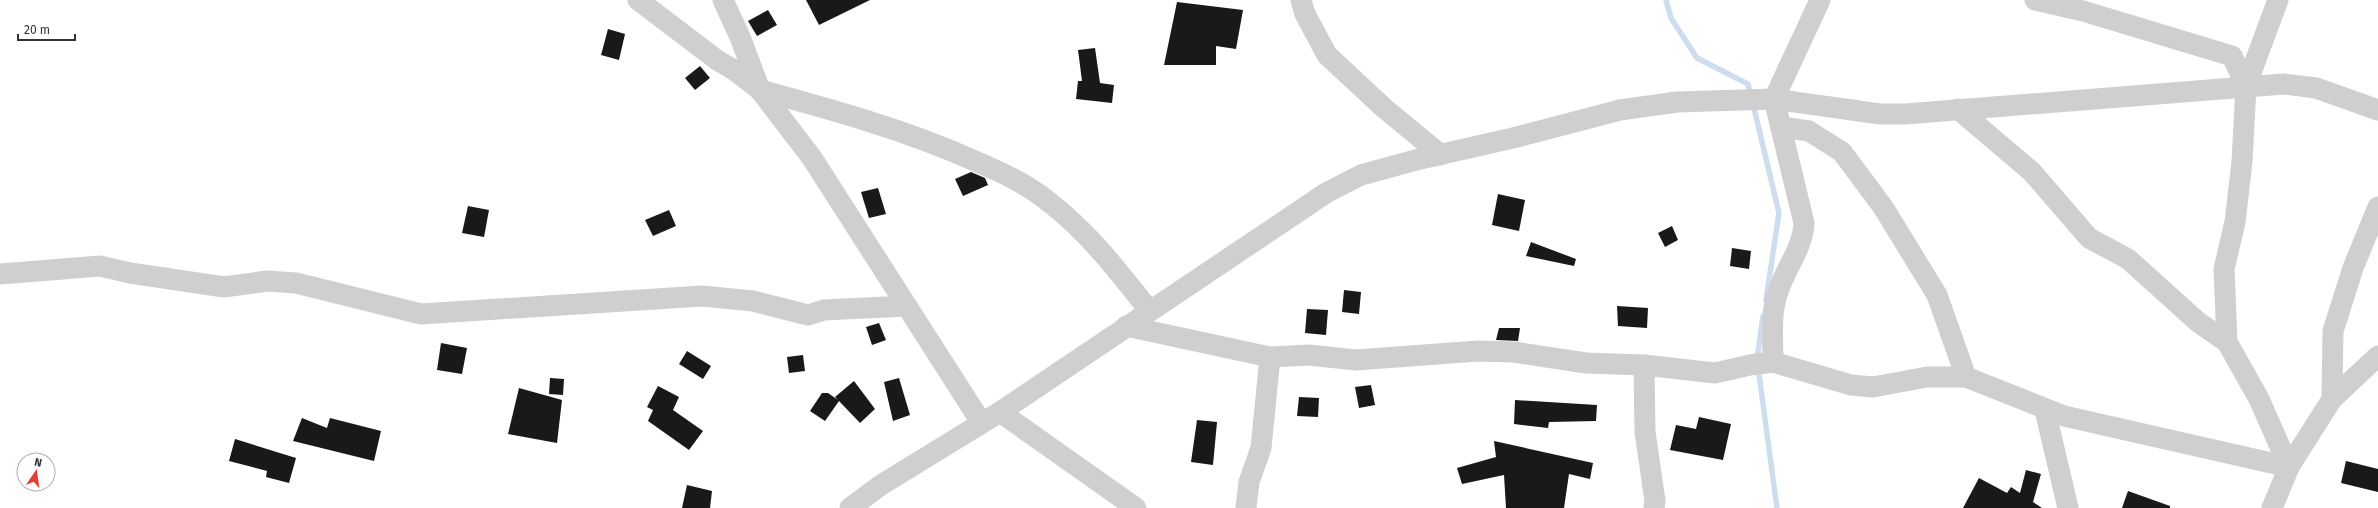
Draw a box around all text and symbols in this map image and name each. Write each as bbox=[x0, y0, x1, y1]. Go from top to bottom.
scale bar bbox=[18, 16, 75, 42]
text: 20 m bbox=[24, 23, 50, 37]
north arrow bbox=[16, 452, 56, 492]
text: N bbox=[33, 456, 43, 470]

